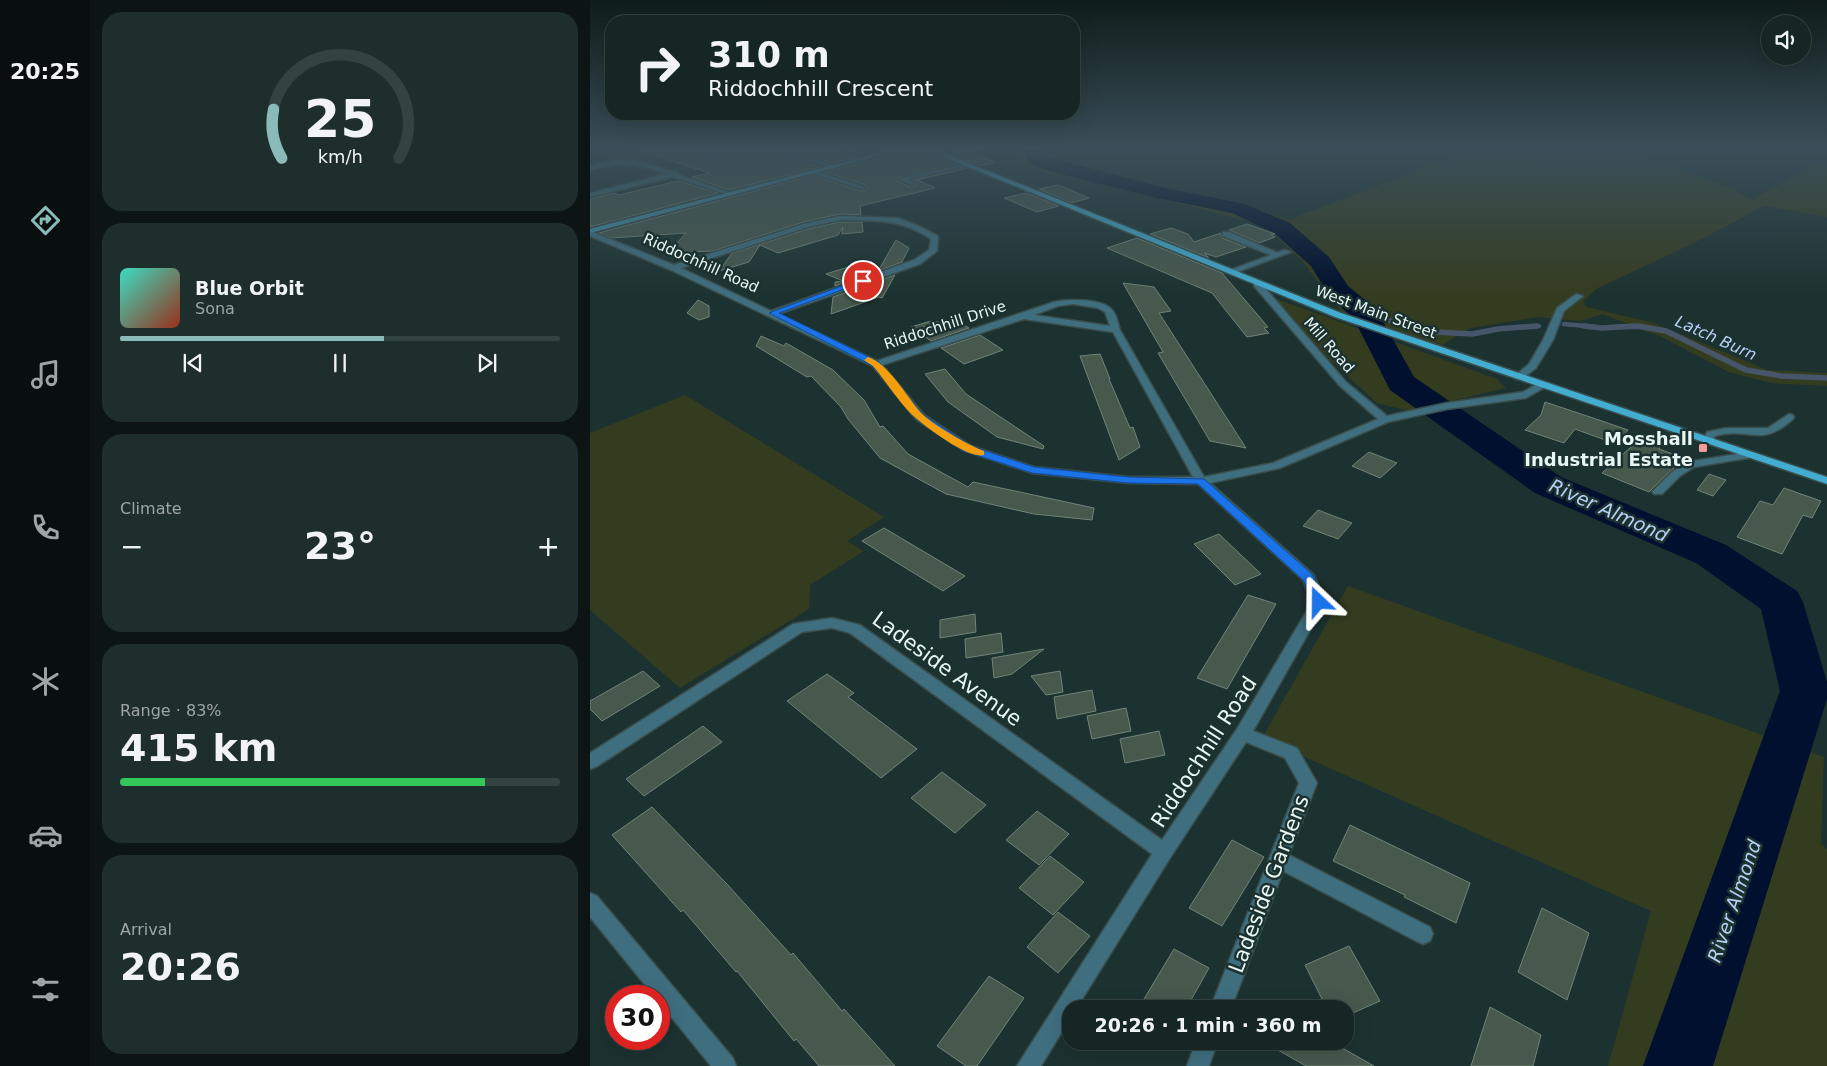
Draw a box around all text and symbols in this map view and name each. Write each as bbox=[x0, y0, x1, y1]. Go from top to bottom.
map controls bbox=[1761, 15, 1811, 65]
button: sound bbox=[1761, 15, 1811, 65]
icon: right bbox=[625, 35, 690, 100]
text: 310 m bbox=[708, 35, 830, 75]
text: 20:25 bbox=[10, 59, 80, 84]
text: Riddochhill Crescent bbox=[708, 76, 933, 101]
text: 25 bbox=[304, 89, 376, 149]
text: km/h bbox=[317, 146, 363, 167]
icon: directions bbox=[28, 203, 63, 238]
street label: Riddochhill Road bbox=[640, 229, 762, 297]
pin bbox=[842, 260, 884, 302]
icon: arrive bbox=[849, 267, 877, 295]
text: Blue Orbit bbox=[195, 277, 304, 299]
street label: West Main Street bbox=[1313, 282, 1439, 342]
street label: Riddochhill Drive bbox=[882, 297, 1008, 353]
text: Sona bbox=[195, 299, 235, 318]
water label: Latch Burn bbox=[1672, 312, 1760, 364]
street label: Mill Road bbox=[1300, 313, 1358, 377]
icon: previous bbox=[179, 349, 207, 377]
icon: pause bbox=[326, 349, 354, 377]
icon: next bbox=[473, 349, 501, 377]
icon: music bbox=[28, 357, 63, 392]
place label: Mosshall Industrial Estate bbox=[1524, 428, 1693, 470]
marker: Mosshall Industrial Estate bbox=[1697, 442, 1709, 454]
water label: River Almond bbox=[1546, 474, 1673, 546]
text: Climate bbox=[120, 499, 182, 518]
icon: phone bbox=[28, 510, 63, 545]
text: 23° bbox=[304, 524, 376, 568]
text: − bbox=[120, 530, 143, 563]
text: + bbox=[537, 530, 560, 563]
position arrow bbox=[1292, 575, 1344, 627]
street label: Ladeside Avenue bbox=[868, 607, 1026, 731]
icon: climate bbox=[28, 664, 63, 699]
street label: Riddochhill Road bbox=[1146, 672, 1262, 832]
text: Range · 83% bbox=[120, 701, 222, 720]
text: 415 km bbox=[120, 726, 277, 770]
street label: Ladeside Gardens bbox=[1224, 792, 1314, 976]
icon: car bbox=[28, 818, 63, 853]
water label: River Almond bbox=[1703, 836, 1766, 965]
text: Arrival bbox=[120, 920, 172, 939]
text: 20:26 bbox=[120, 945, 241, 989]
icon: filters bbox=[28, 972, 63, 1007]
speed limit sign: 30 bbox=[605, 985, 670, 1050]
text: 20:26 · 1 min · 360 m bbox=[1094, 1014, 1322, 1036]

